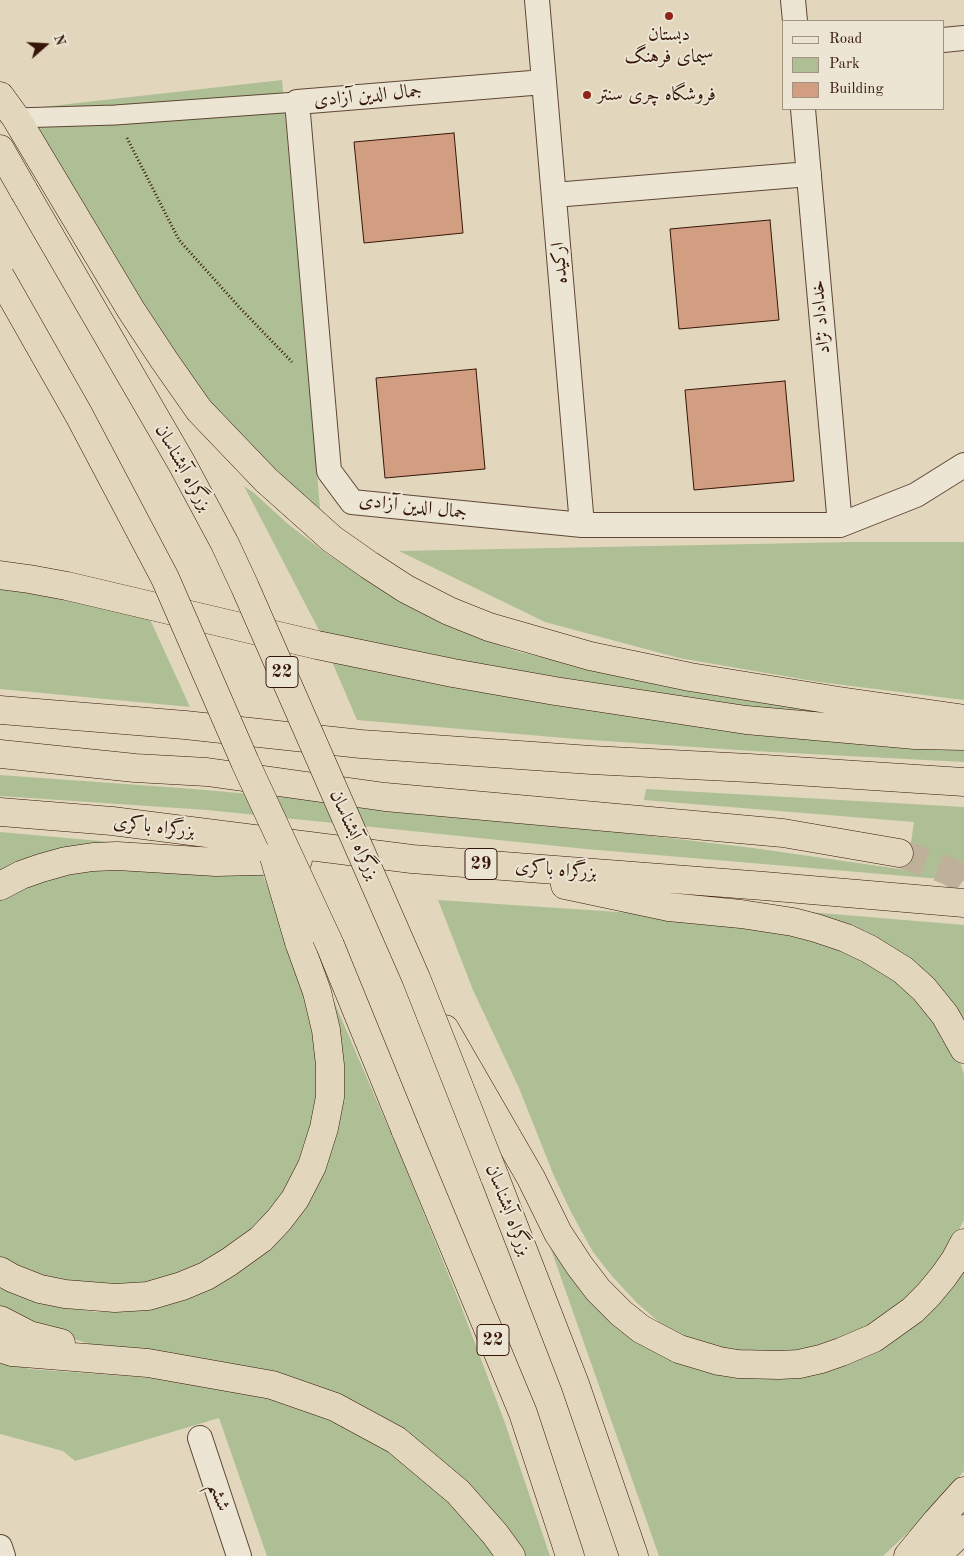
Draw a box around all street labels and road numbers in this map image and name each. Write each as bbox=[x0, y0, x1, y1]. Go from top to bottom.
street label: جمال الدین آزادی bbox=[313, 80, 423, 112]
street label: ارکیده bbox=[547, 241, 573, 285]
street label: خداداد نژاد bbox=[806, 279, 836, 355]
street label: بزرگراه آبشناسان bbox=[150, 420, 216, 516]
street label: جمال الدین آزادی bbox=[358, 489, 468, 525]
road number: 22 bbox=[266, 656, 298, 688]
street label: بزرگراه آبشناسان bbox=[324, 786, 384, 884]
street label: بزرگراه باکری bbox=[112, 811, 196, 843]
road number: 29 bbox=[465, 849, 497, 880]
street label: بزرگراه باکری bbox=[514, 855, 598, 885]
street label: بزرگراه آبشناسان bbox=[480, 1161, 536, 1259]
road number: 22 bbox=[477, 1324, 509, 1356]
street label: ششم bbox=[204, 1480, 234, 1514]

